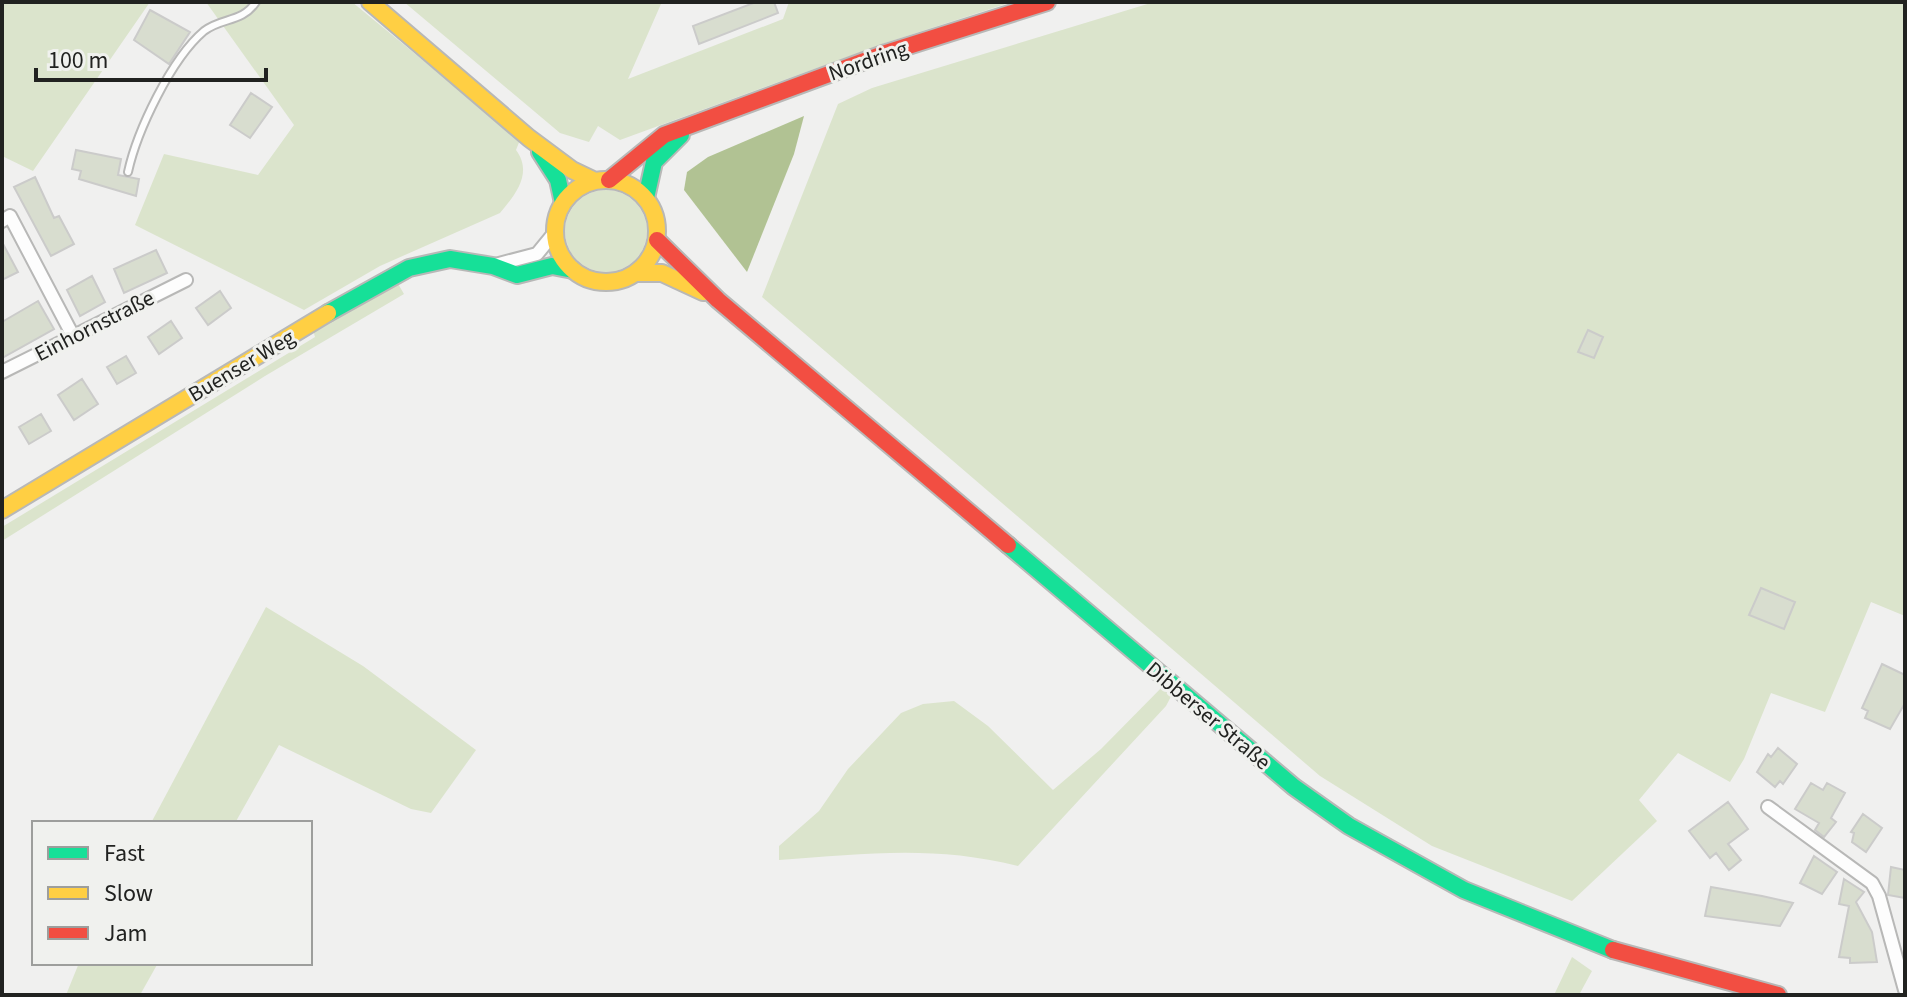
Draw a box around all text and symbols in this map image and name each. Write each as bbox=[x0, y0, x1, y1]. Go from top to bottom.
scale bar bbox=[36, 32, 266, 82]
street label: Nordring bbox=[824, 32, 912, 89]
text: 100 m bbox=[48, 43, 108, 78]
street label: Einhornstraße bbox=[29, 282, 160, 370]
street label: Buenser Weg bbox=[182, 321, 301, 410]
street label: Dibberser Straße bbox=[1139, 654, 1278, 778]
legend bbox=[32, 821, 312, 965]
text: Fast bbox=[104, 836, 145, 871]
text: Slow bbox=[104, 876, 153, 911]
text: Jam bbox=[104, 916, 148, 951]

